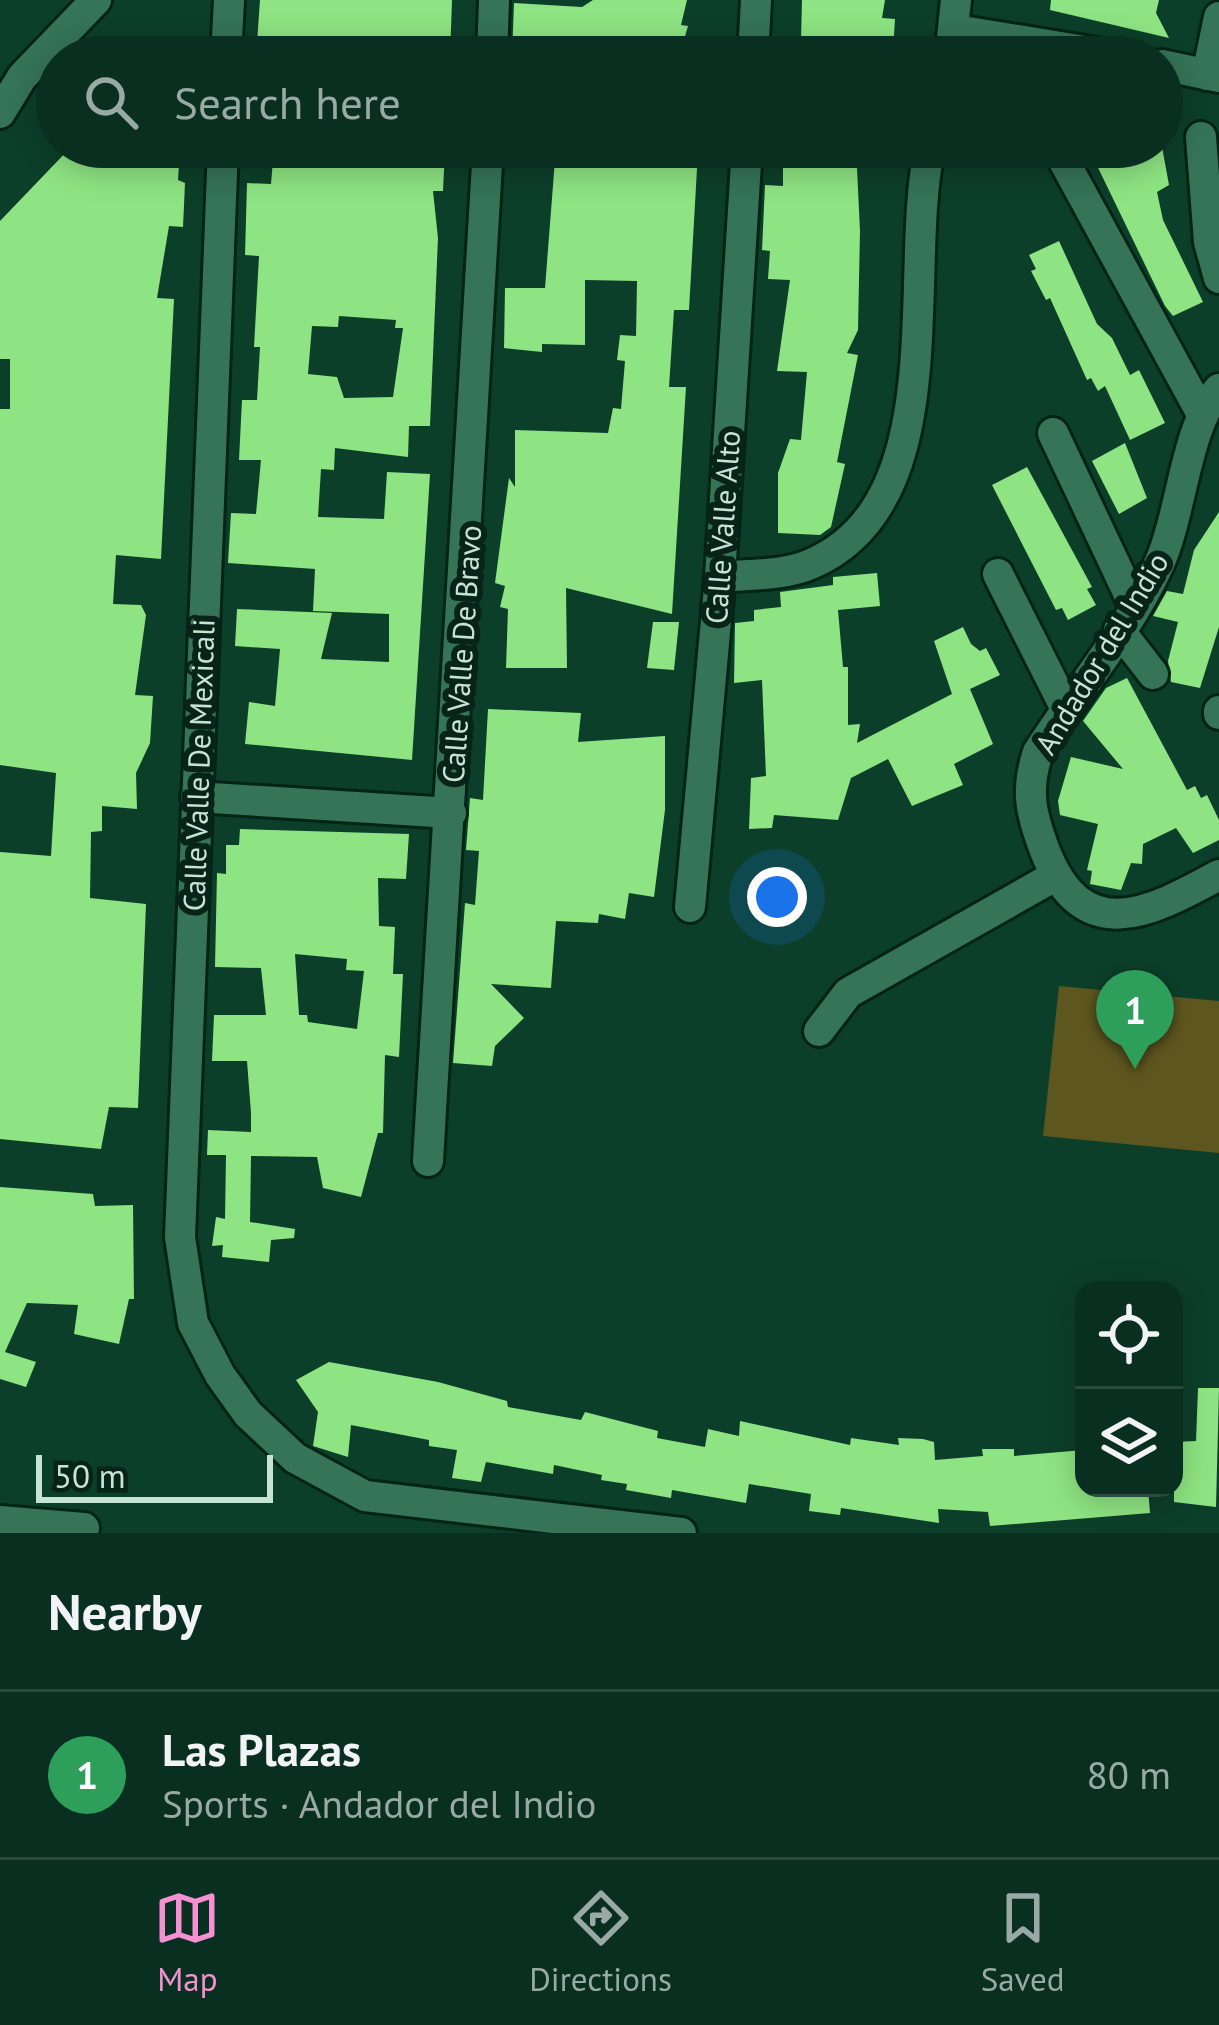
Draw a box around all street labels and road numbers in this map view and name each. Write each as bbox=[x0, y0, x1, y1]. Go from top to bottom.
street label: Calle Valle Alto bbox=[696, 429, 748, 625]
street label: Calle Valle De Bravo bbox=[433, 524, 489, 784]
street label: Andador del Indio bbox=[1025, 545, 1177, 761]
street label: Calle Valle De Mexicali bbox=[173, 618, 223, 912]

